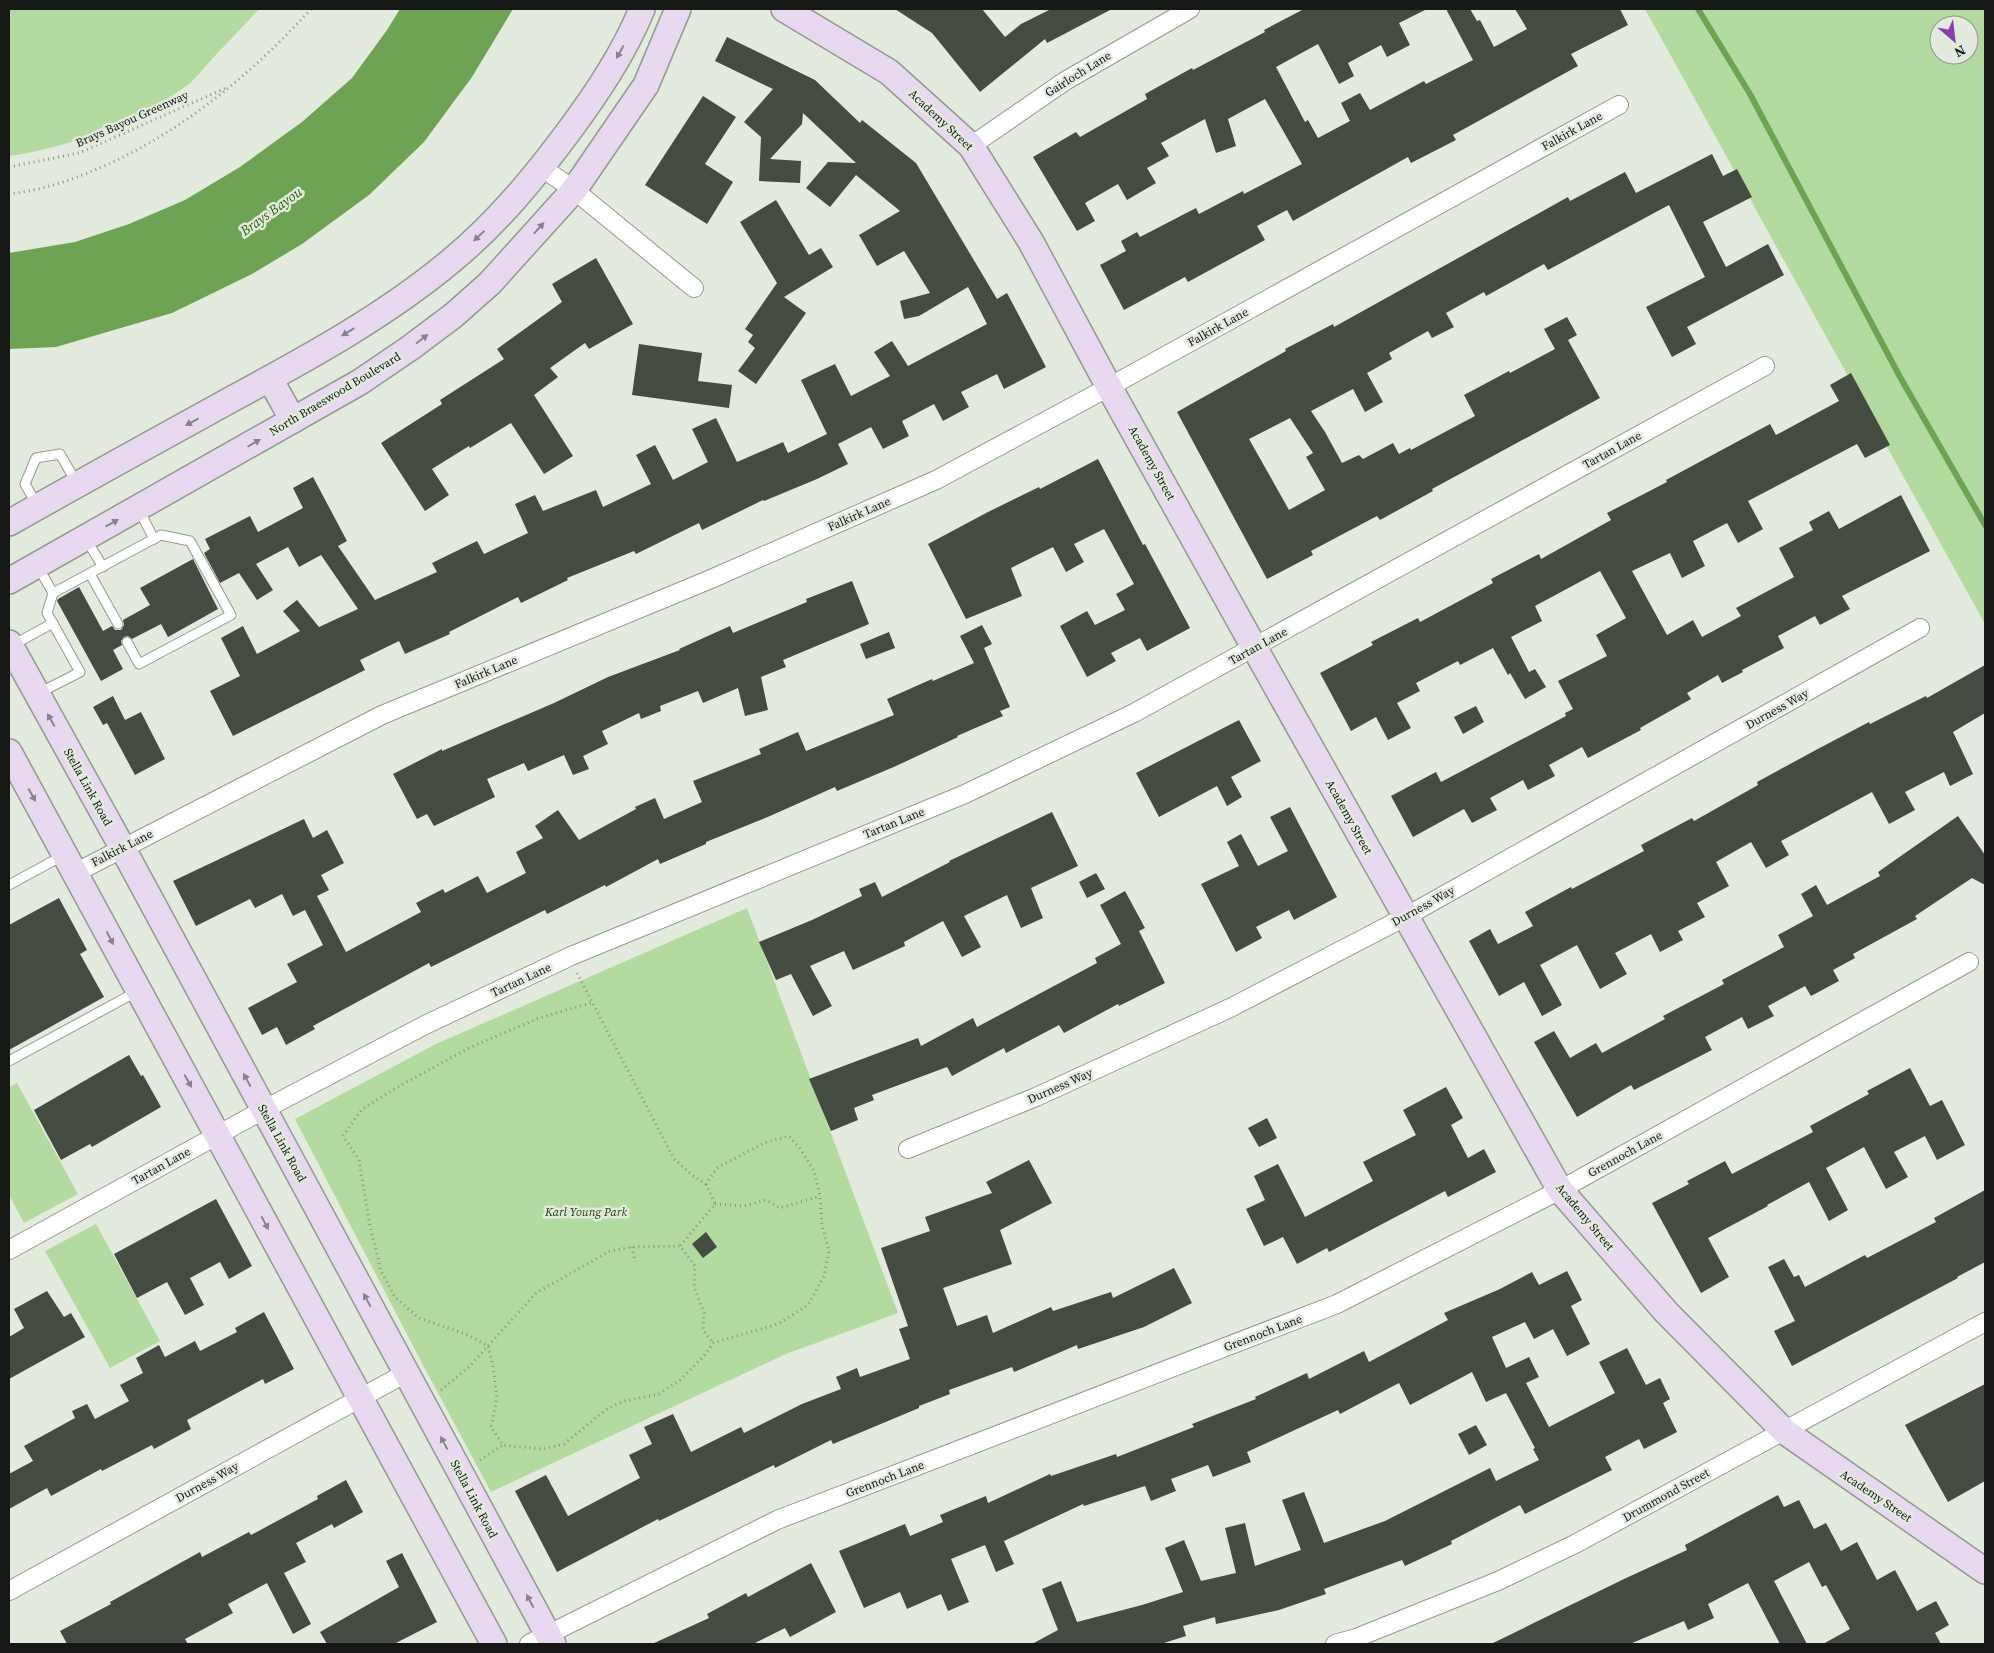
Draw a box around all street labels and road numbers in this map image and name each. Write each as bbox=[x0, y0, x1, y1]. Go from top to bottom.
street label: Gairloch Lane bbox=[1042, 47, 1114, 101]
street label: Academy Street bbox=[905, 86, 977, 154]
street label: Brays Bayou Greenway bbox=[73, 87, 192, 151]
street label: Falkirk Lane bbox=[1539, 108, 1605, 154]
street label: Falkirk Lane bbox=[1185, 304, 1251, 350]
street label: North Braeswood Boulevard bbox=[266, 348, 404, 440]
street label: Academy Street bbox=[1125, 423, 1179, 503]
street label: Tartan Lane bbox=[1580, 427, 1644, 473]
street label: Falkirk Lane bbox=[825, 493, 893, 535]
street label: Tartan Lane bbox=[1226, 623, 1290, 669]
street label: Falkirk Lane bbox=[452, 652, 520, 692]
street label: Durness Way bbox=[1743, 685, 1812, 733]
street label: Stella Link Road bbox=[60, 745, 116, 829]
street label: Academy Street bbox=[1322, 777, 1376, 857]
street label: Tartan Lane bbox=[861, 803, 927, 843]
street label: Falkirk Lane bbox=[88, 826, 156, 870]
street label: Durness Way bbox=[1389, 882, 1458, 930]
street label: Tartan Lane bbox=[488, 959, 554, 1001]
street label: Durness Way bbox=[1025, 1064, 1096, 1107]
street label: Stella Link Road bbox=[254, 1101, 310, 1185]
street label: Grennoch Lane bbox=[1585, 1127, 1665, 1181]
street label: Tartan Lane bbox=[129, 1143, 193, 1189]
street label: Academy Street bbox=[1552, 1180, 1618, 1254]
street label: Grennoch Lane bbox=[1222, 1311, 1304, 1355]
street label: Stella Link Road bbox=[447, 1457, 501, 1541]
street label: Grennoch Lane bbox=[844, 1457, 926, 1501]
street label: Durness Way bbox=[173, 1458, 242, 1506]
street label: Drummond Street bbox=[1620, 1465, 1712, 1525]
street label: Academy Street bbox=[1837, 1466, 1915, 1526]

